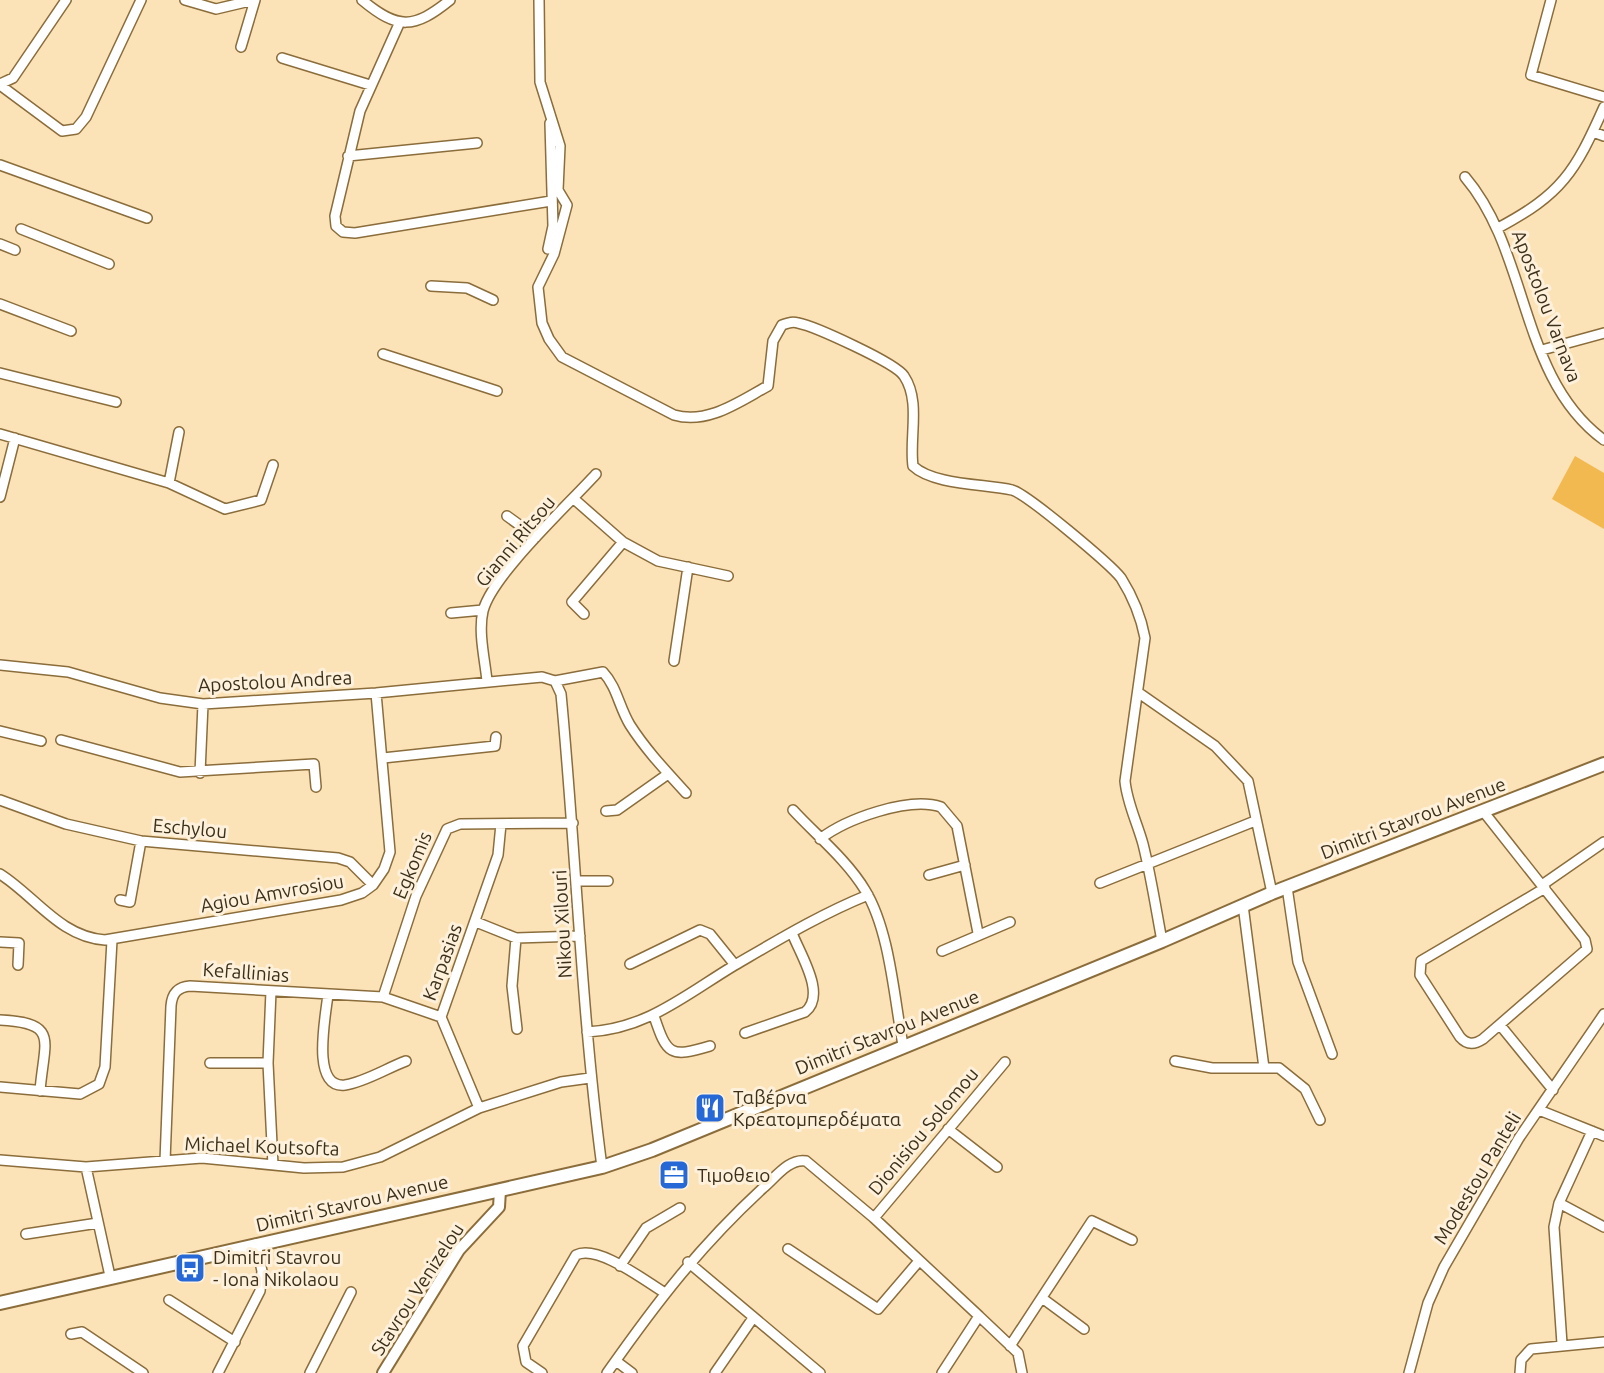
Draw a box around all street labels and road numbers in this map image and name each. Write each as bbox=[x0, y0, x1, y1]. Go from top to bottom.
street label: Apostolou Varnava bbox=[1508, 227, 1586, 385]
street label: Gianni Ritsou bbox=[471, 491, 559, 591]
street label: Apostolou Andrea bbox=[197, 666, 353, 696]
street label: Dimitri Stavrou Avenue bbox=[1317, 773, 1509, 863]
street label: Eschylou bbox=[152, 814, 228, 842]
street label: Egkomis bbox=[388, 828, 436, 902]
street label: Nikou Xilouri bbox=[548, 869, 576, 979]
street label: Agiou Amvrosiou bbox=[199, 870, 345, 916]
street label: Karpasias bbox=[418, 921, 466, 1003]
street label: Kefallinias bbox=[202, 958, 290, 986]
street label: Dimitri Stavrou Avenue bbox=[792, 985, 982, 1079]
street label: Dionisiou Solomou bbox=[863, 1063, 983, 1199]
street label: Modestou Panteli bbox=[1429, 1108, 1525, 1248]
street label: Michael Koutsofta bbox=[184, 1132, 340, 1160]
street label: Dimitri Stavrou Avenue bbox=[254, 1170, 450, 1236]
street label: Stavrou Venizelou bbox=[366, 1219, 468, 1359]

